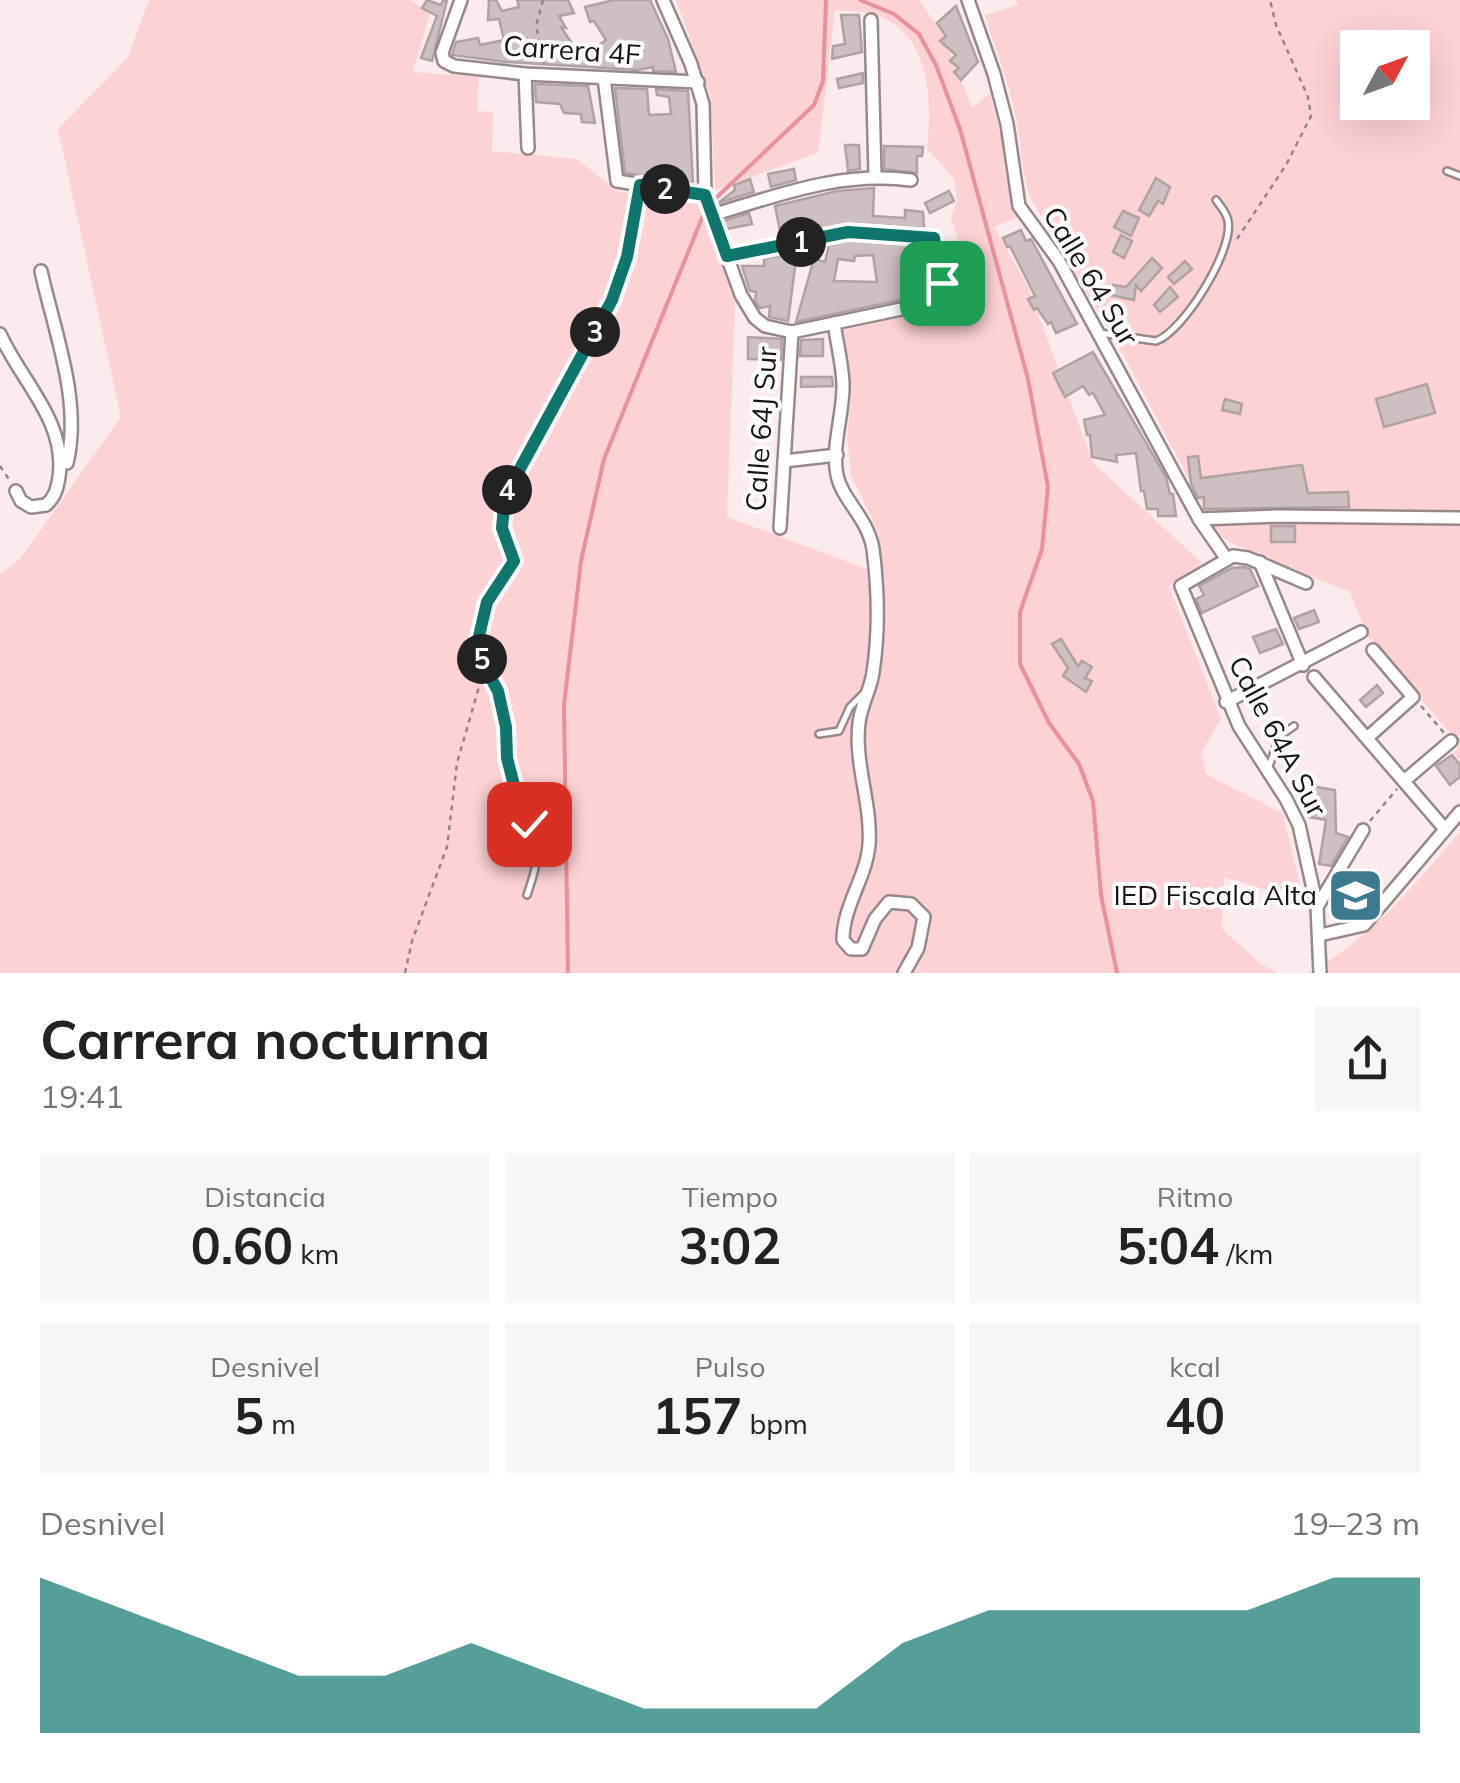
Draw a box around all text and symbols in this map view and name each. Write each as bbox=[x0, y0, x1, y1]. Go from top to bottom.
street label: Carrera 4F bbox=[502, 27, 642, 72]
north arrow bbox=[1340, 30, 1430, 120]
map controls bbox=[1340, 30, 1430, 120]
pin: 2 bbox=[640, 164, 690, 214]
text: 2 bbox=[657, 171, 673, 206]
street label: Calle 64 Sur bbox=[1036, 200, 1147, 352]
pin: 1 bbox=[776, 217, 826, 267]
text: 1 bbox=[793, 224, 809, 259]
pin bbox=[900, 241, 985, 326]
icon: arrive bbox=[915, 256, 970, 311]
pin: 3 bbox=[570, 307, 620, 357]
text: 3 bbox=[587, 314, 603, 349]
street label: Calle 64J Sur bbox=[737, 344, 784, 513]
pin: 4 bbox=[482, 465, 532, 515]
text: 4 bbox=[499, 472, 515, 507]
pin: 5 bbox=[457, 634, 507, 684]
text: 5 bbox=[474, 641, 490, 676]
street label: Calle 64A Sur bbox=[1222, 650, 1336, 823]
pin bbox=[487, 782, 572, 867]
icon: check bbox=[502, 797, 557, 852]
school or university icon: IED Fiscala Alta bbox=[1326, 865, 1386, 925]
place label: IED Fiscala Alta bbox=[1114, 877, 1317, 912]
text: Carrera nocturna bbox=[40, 1004, 490, 1073]
button: share bbox=[1315, 1006, 1420, 1111]
text: 19:41 bbox=[40, 1076, 124, 1116]
text: Distancia bbox=[204, 1179, 326, 1214]
text: Tiempo bbox=[682, 1179, 778, 1214]
text: Ritmo bbox=[1157, 1179, 1233, 1214]
text: 0.60 bbox=[191, 1214, 293, 1277]
text: 3:02 bbox=[679, 1214, 781, 1277]
text: 5:04 bbox=[1117, 1214, 1219, 1277]
text: km bbox=[293, 1236, 339, 1271]
text: /km bbox=[1219, 1236, 1273, 1271]
text: Desnivel bbox=[210, 1349, 320, 1384]
text: Pulso bbox=[695, 1349, 765, 1384]
text: kcal bbox=[1169, 1349, 1221, 1384]
text: 5 bbox=[234, 1384, 264, 1447]
text: 157 bbox=[652, 1384, 742, 1447]
text: 40 bbox=[1165, 1384, 1225, 1447]
text: m bbox=[264, 1406, 296, 1441]
text: bpm bbox=[742, 1406, 808, 1441]
text: Desnivel bbox=[40, 1503, 165, 1543]
text: 19–23 m bbox=[1291, 1503, 1420, 1543]

